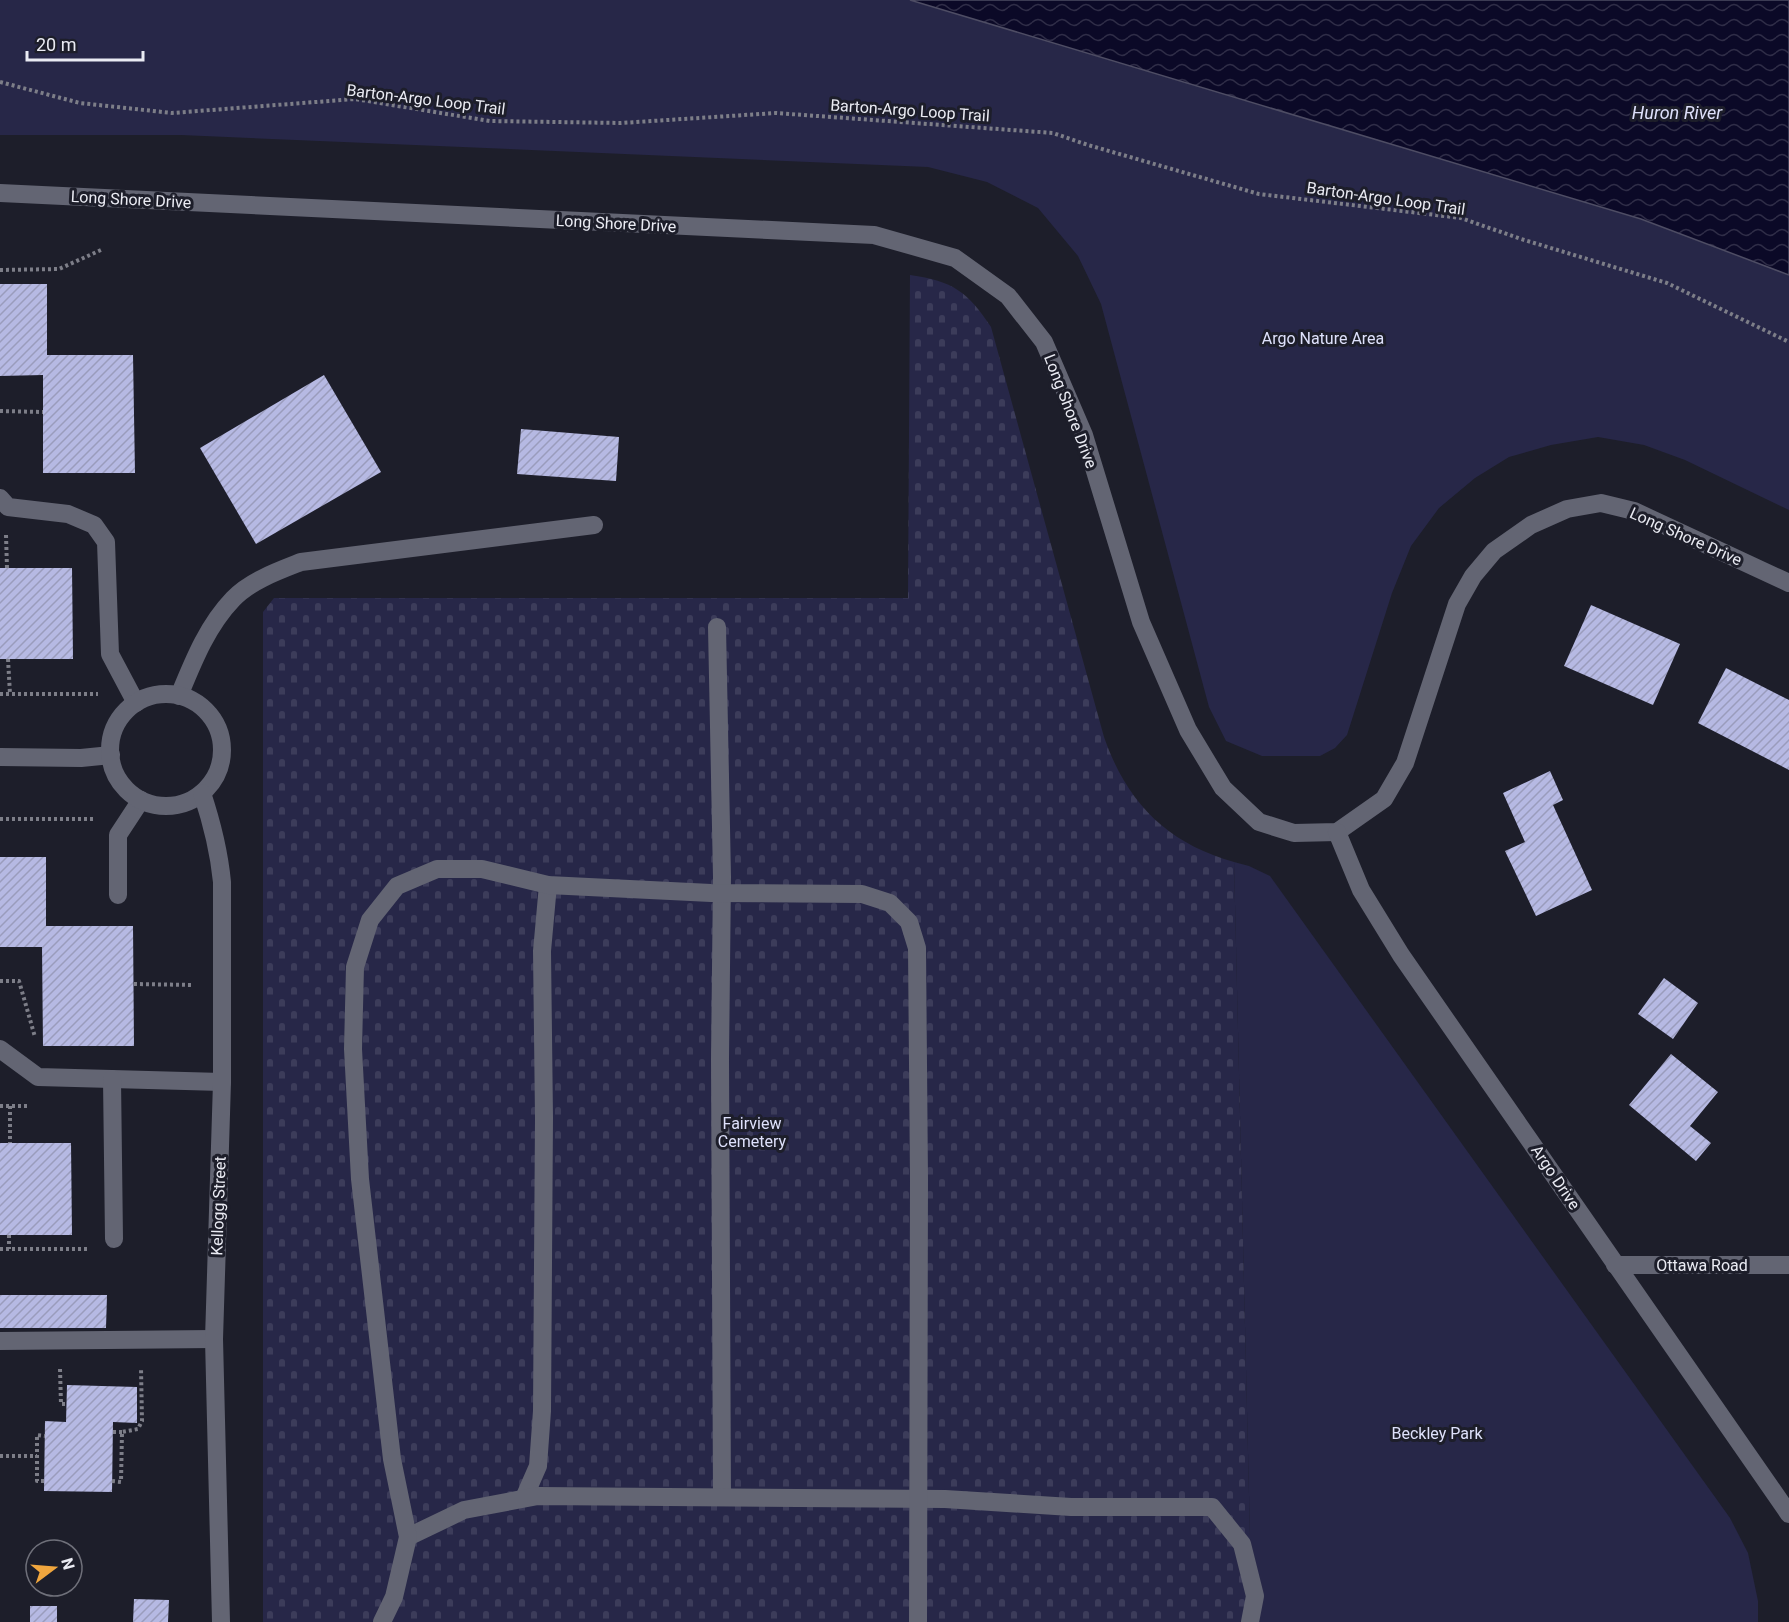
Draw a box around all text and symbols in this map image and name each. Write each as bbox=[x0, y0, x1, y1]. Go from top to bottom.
scale bar bbox=[27, 24, 142, 62]
text: 20 m bbox=[36, 34, 76, 55]
street label: Barton-Argo Loop Trail bbox=[345, 80, 506, 119]
street label: Barton-Argo Loop Trail bbox=[830, 95, 990, 126]
water label: Huron River bbox=[1632, 102, 1723, 123]
street label: Barton-Argo Loop Trail bbox=[1305, 178, 1466, 219]
street label: Long Shore Drive bbox=[70, 187, 192, 212]
street label: Long Shore Drive bbox=[555, 211, 677, 236]
park label: Argo Nature Area bbox=[1262, 329, 1384, 348]
street label: Long Shore Drive bbox=[1040, 351, 1101, 471]
street label: Long Shore Drive bbox=[1627, 503, 1745, 570]
park label: Fairview Cemetery bbox=[718, 1114, 787, 1151]
street label: Argo Drive bbox=[1527, 1141, 1584, 1213]
street label: Kellogg Street bbox=[207, 1156, 230, 1256]
street label: Ottawa Road bbox=[1656, 1256, 1748, 1275]
park label: Beckley Park bbox=[1392, 1424, 1483, 1443]
north arrow bbox=[24, 1538, 84, 1598]
text: N bbox=[57, 1556, 79, 1572]

